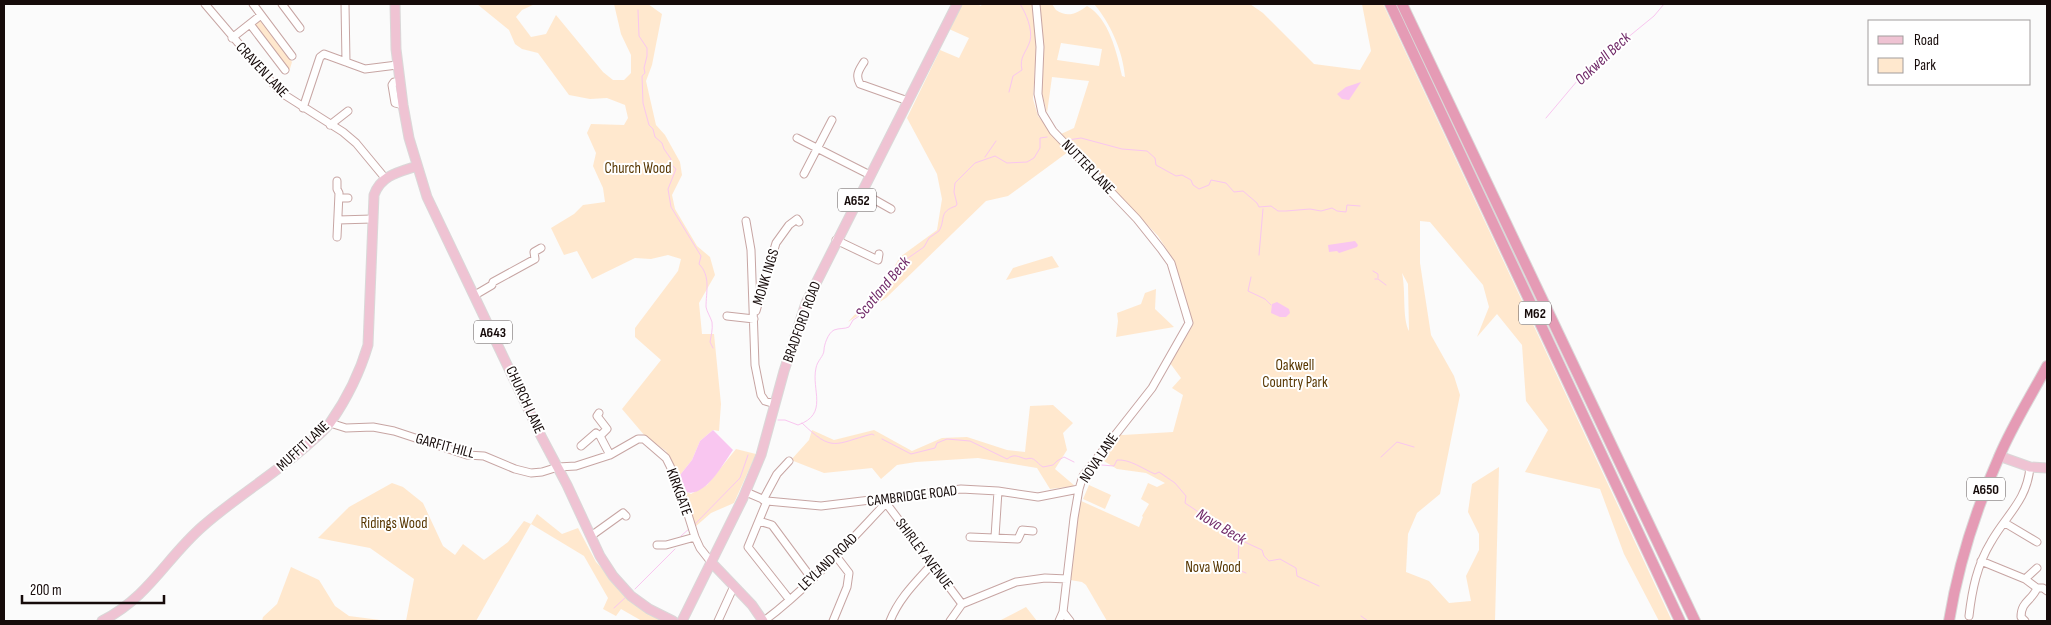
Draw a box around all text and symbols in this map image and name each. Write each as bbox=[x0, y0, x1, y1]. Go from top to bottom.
legend bbox=[1868, 20, 2031, 85]
water label: Oakwell Beck bbox=[1571, 28, 1635, 90]
text: Road bbox=[1914, 31, 1939, 50]
street label: CRAVEN LANE bbox=[232, 38, 292, 102]
text: Park bbox=[1914, 56, 1936, 75]
street label: NUTTER LANE bbox=[1057, 136, 1119, 198]
park label: Church Wood bbox=[604, 159, 672, 178]
road number: A652 bbox=[838, 188, 876, 212]
street label: MONK INGS bbox=[748, 247, 784, 307]
water label: Scotland Beck bbox=[852, 252, 915, 323]
street label: BRADFORD ROAD bbox=[779, 279, 825, 365]
road number: M62 bbox=[1519, 302, 1551, 324]
road number: A643 bbox=[474, 321, 512, 344]
park label: Oakwell Country Park bbox=[1262, 356, 1328, 392]
street label: CHURCH LANE bbox=[501, 363, 549, 437]
street label: MUFFIT LANE bbox=[273, 417, 333, 475]
street label: GARFIT HILL bbox=[414, 429, 477, 463]
street label: NOVA LANE bbox=[1075, 429, 1123, 487]
street label: KIRKGATE bbox=[662, 466, 696, 518]
road number: A650 bbox=[1967, 478, 2005, 500]
street label: CAMBRIDGE ROAD bbox=[866, 481, 958, 511]
water label: Nova Beck bbox=[1193, 505, 1250, 550]
park label: Ridings Wood bbox=[360, 514, 428, 533]
street label: SHIRLEY AVENUE bbox=[891, 515, 957, 593]
street label: LEYLAND ROAD bbox=[794, 529, 862, 595]
park label: Nova Wood bbox=[1185, 558, 1241, 577]
scale bar bbox=[22, 572, 165, 604]
text: 200 m bbox=[30, 581, 62, 600]

